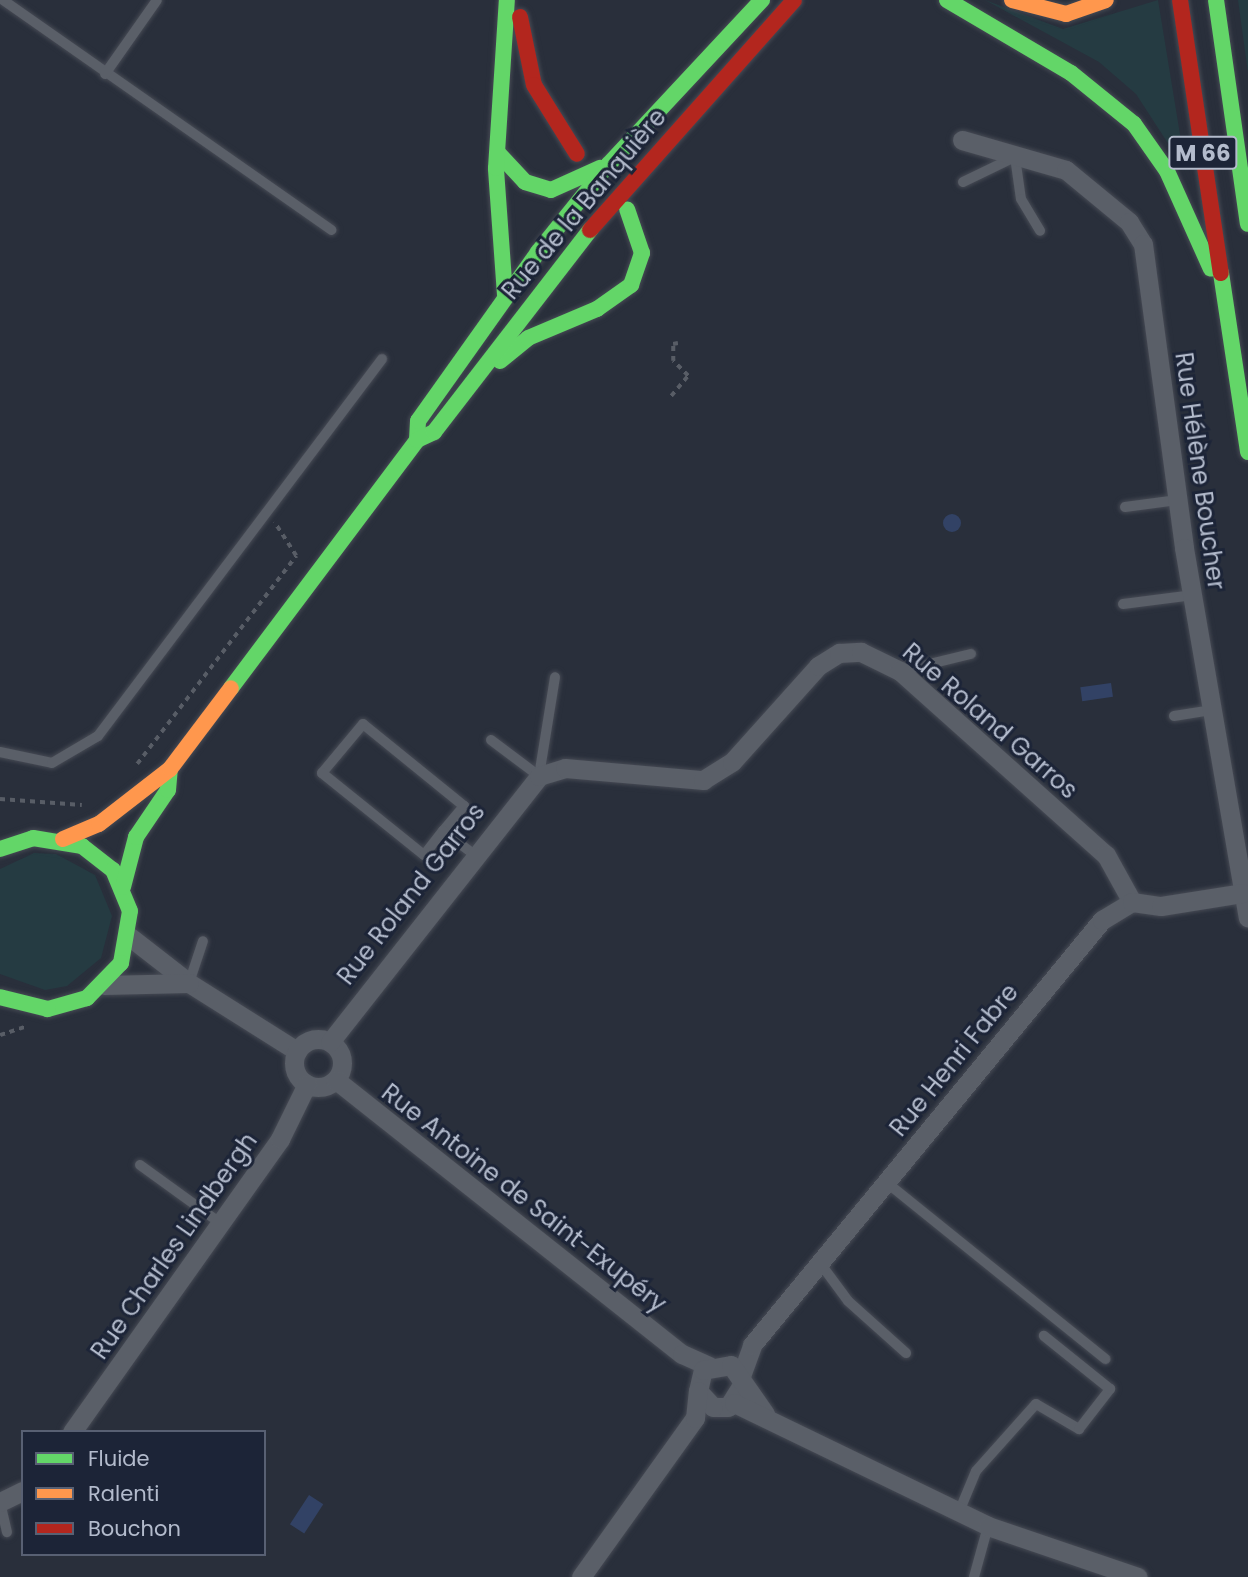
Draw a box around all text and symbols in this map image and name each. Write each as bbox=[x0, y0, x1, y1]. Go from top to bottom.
street label: Rue de la Banquière bbox=[496, 103, 672, 305]
road number: M 66 bbox=[1168, 134, 1238, 172]
street label: Rue Hélène Boucher bbox=[1169, 350, 1231, 592]
street label: Rue Roland Garros bbox=[897, 637, 1083, 805]
street label: Rue Roland Garros bbox=[331, 798, 491, 990]
street label: Rue Henri Fabre bbox=[884, 978, 1024, 1142]
street label: Rue Antoine de Saint-Exupéry bbox=[376, 1078, 672, 1318]
street label: Rue Charles Lindbergh bbox=[85, 1127, 263, 1365]
legend bbox=[21, 1430, 266, 1556]
text: Fluide bbox=[88, 1444, 150, 1473]
text: Ralenti bbox=[88, 1479, 159, 1508]
text: Bouchon bbox=[88, 1514, 181, 1543]

